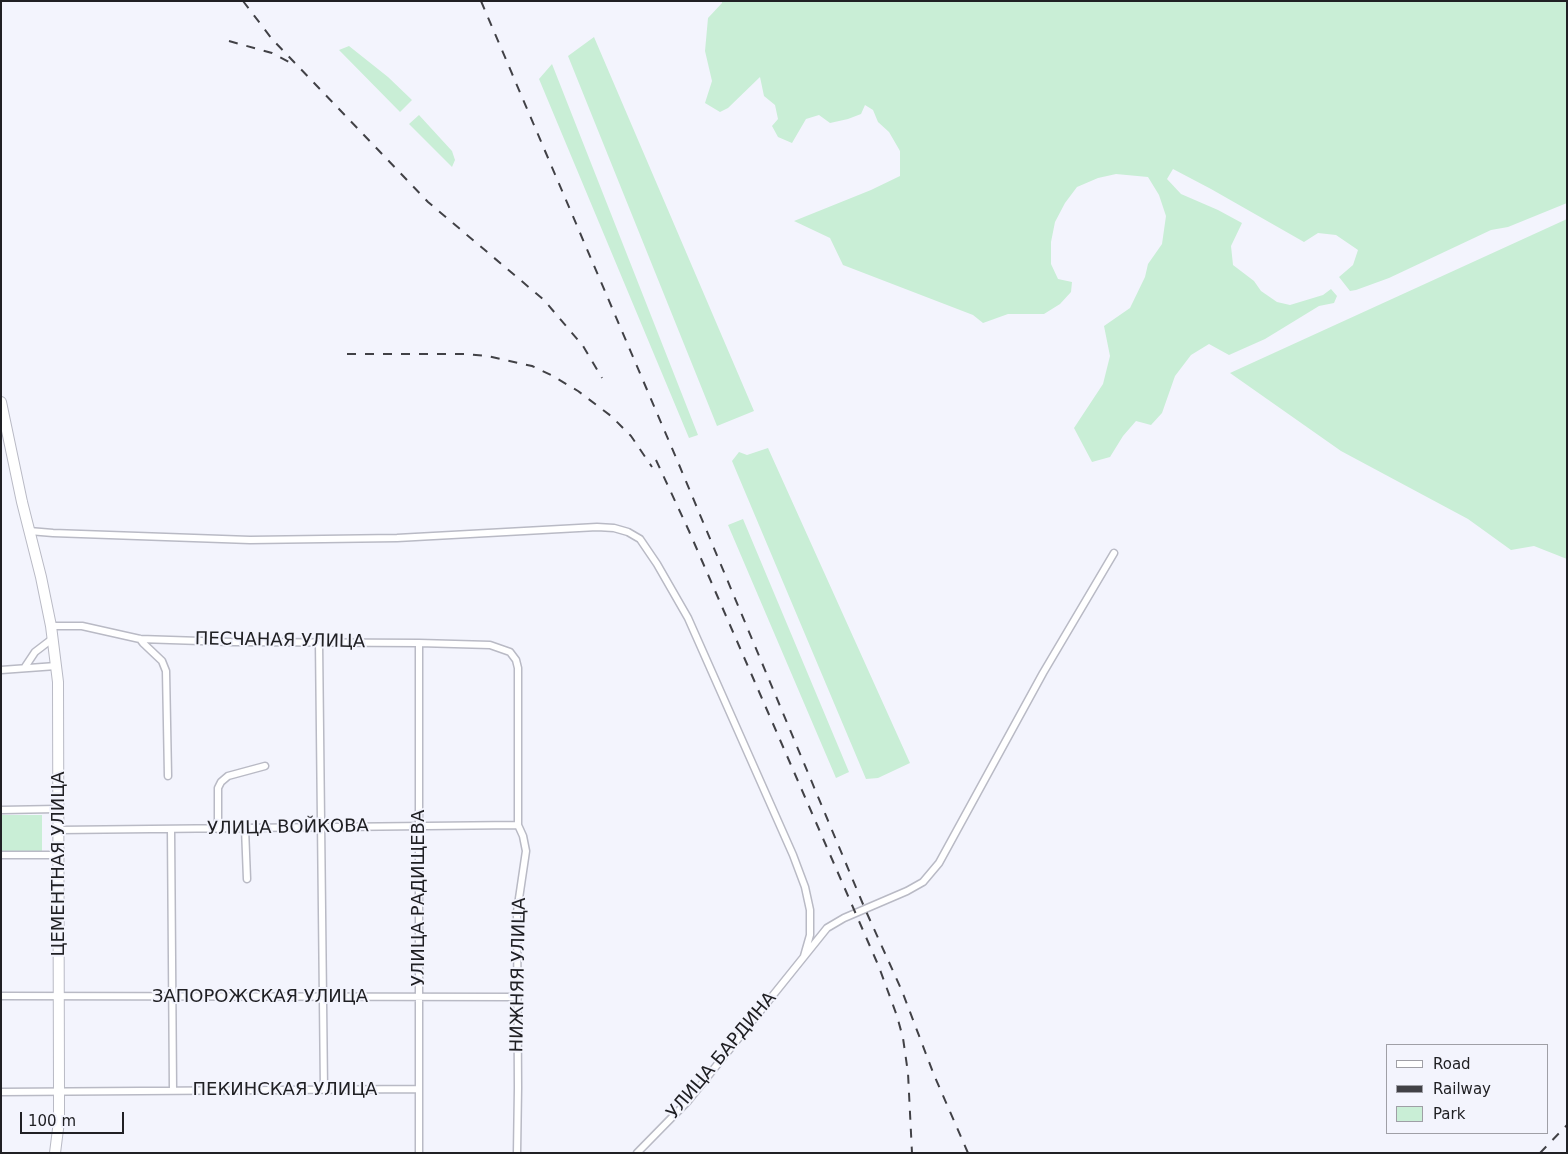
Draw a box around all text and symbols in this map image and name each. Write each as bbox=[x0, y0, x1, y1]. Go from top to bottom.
street label: ПЕСЧАНАЯ УЛИЦА bbox=[195, 629, 365, 653]
street label: ЦЕМЕНТНАЯ УЛИЦА bbox=[48, 771, 70, 957]
street label: УЛИЦА РАДИЩЕВА bbox=[408, 810, 430, 986]
street label: УЛИЦА ВОЙКОВА bbox=[207, 816, 369, 840]
street label: НИЖНЯЯ УЛИЦА bbox=[507, 897, 531, 1053]
street label: ЗАПОРОЖСКАЯ УЛИЦА bbox=[152, 986, 368, 1008]
street label: УЛИЦА БАРДИНА bbox=[663, 988, 781, 1124]
legend bbox=[1386, 1044, 1548, 1134]
text: Road bbox=[1433, 1055, 1471, 1073]
street label: ПЕКИНСКАЯ УЛИЦА bbox=[193, 1079, 377, 1101]
text: Railway bbox=[1433, 1080, 1491, 1098]
scale bar bbox=[22, 1102, 126, 1134]
text: Park bbox=[1433, 1105, 1465, 1123]
text: 100 m bbox=[28, 1112, 76, 1130]

